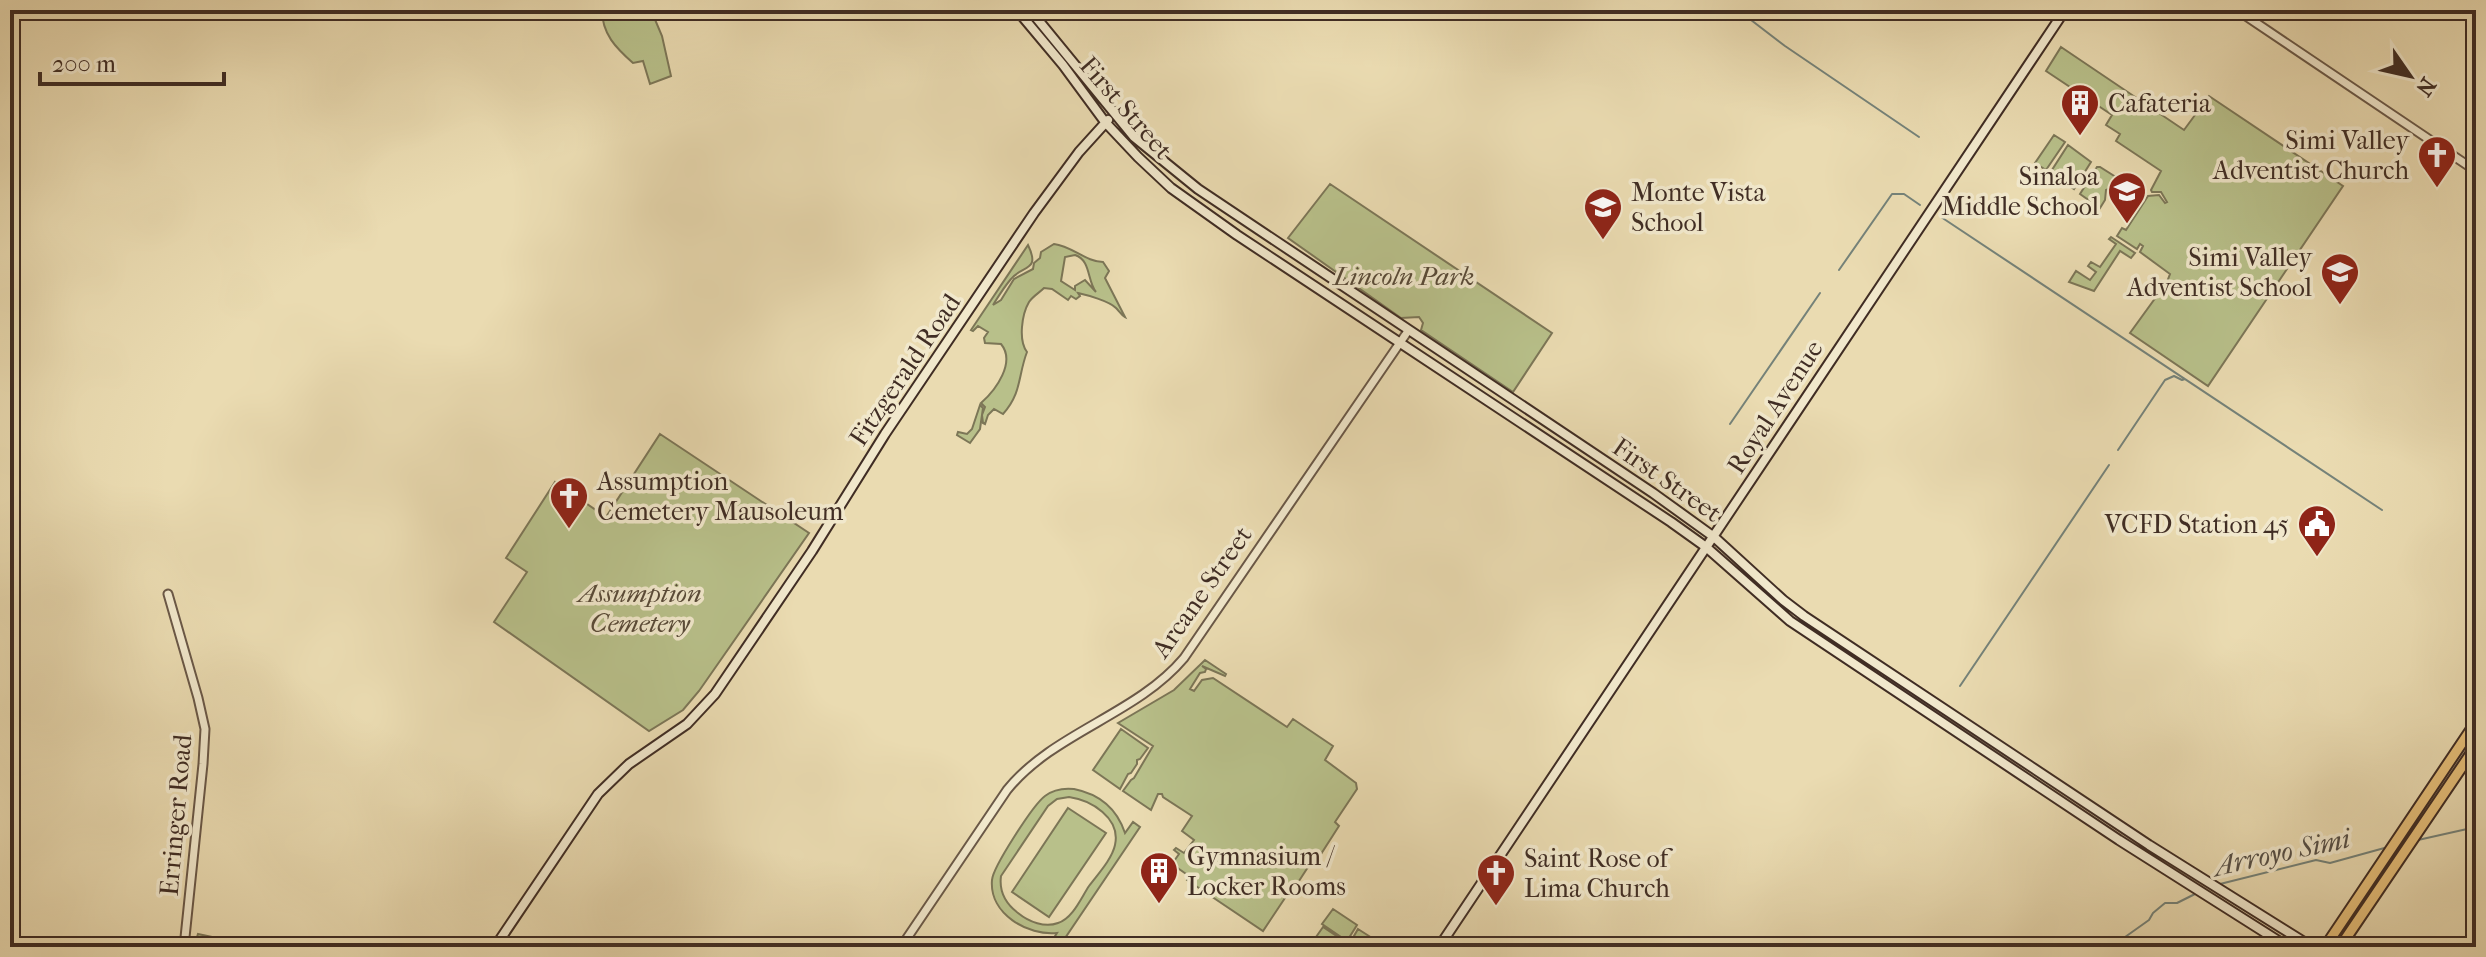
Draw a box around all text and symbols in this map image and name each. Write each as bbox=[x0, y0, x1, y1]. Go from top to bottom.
scale bar bbox=[40, 36, 224, 86]
north arrow bbox=[2370, 36, 2450, 116]
text: 200 m bbox=[52, 50, 116, 78]
street label: First Street bbox=[1073, 50, 1179, 166]
text: N bbox=[2410, 72, 2441, 101]
building icon: Cafateria bbox=[2059, 82, 2101, 137]
place label: Cafateria bbox=[2108, 88, 2212, 119]
place label: Simi Valley Adventist Church bbox=[2212, 125, 2410, 186]
church icon: Simi Valley Adventist Church bbox=[2416, 134, 2458, 189]
place label: Sinaloa Middle School bbox=[1941, 161, 2100, 222]
school or university icon: Sinaloa Middle School bbox=[2106, 170, 2148, 225]
place label: Monte Vista School bbox=[1631, 177, 1767, 238]
school or university icon: Monte Vista School bbox=[1582, 186, 1624, 241]
place label: Simi Valley Adventist School bbox=[2126, 242, 2313, 303]
school or university icon: Simi Valley Adventist School bbox=[2319, 251, 2361, 306]
park label: Lincoln Park bbox=[1332, 261, 1474, 292]
street label: Fitzgerald Road bbox=[843, 287, 968, 452]
street label: Royal Avenue bbox=[1720, 334, 1830, 480]
street label: First Street bbox=[1607, 431, 1728, 529]
place label: Assumption Cemetery Mausoleum bbox=[596, 466, 844, 527]
church icon: Assumption Cemetery Mausoleum bbox=[548, 475, 590, 530]
public building icon: VCFD Station 45 bbox=[2296, 503, 2338, 558]
place label: VCFD Station 45 bbox=[2104, 509, 2289, 540]
street label: Arcane Street bbox=[1145, 520, 1259, 665]
park label: Assumption Cemetery bbox=[575, 578, 702, 639]
street label: Erringer Road bbox=[153, 732, 199, 897]
water label: Arroyo Simi bbox=[2208, 821, 2355, 883]
place label: Gymnasium / Locker Rooms bbox=[1187, 841, 1346, 902]
place label: Saint Rose of Lima Church bbox=[1524, 843, 1674, 904]
building icon: Gymnasium / Locker Rooms bbox=[1138, 850, 1180, 905]
church icon: Saint Rose of Lima Church bbox=[1475, 852, 1517, 907]

